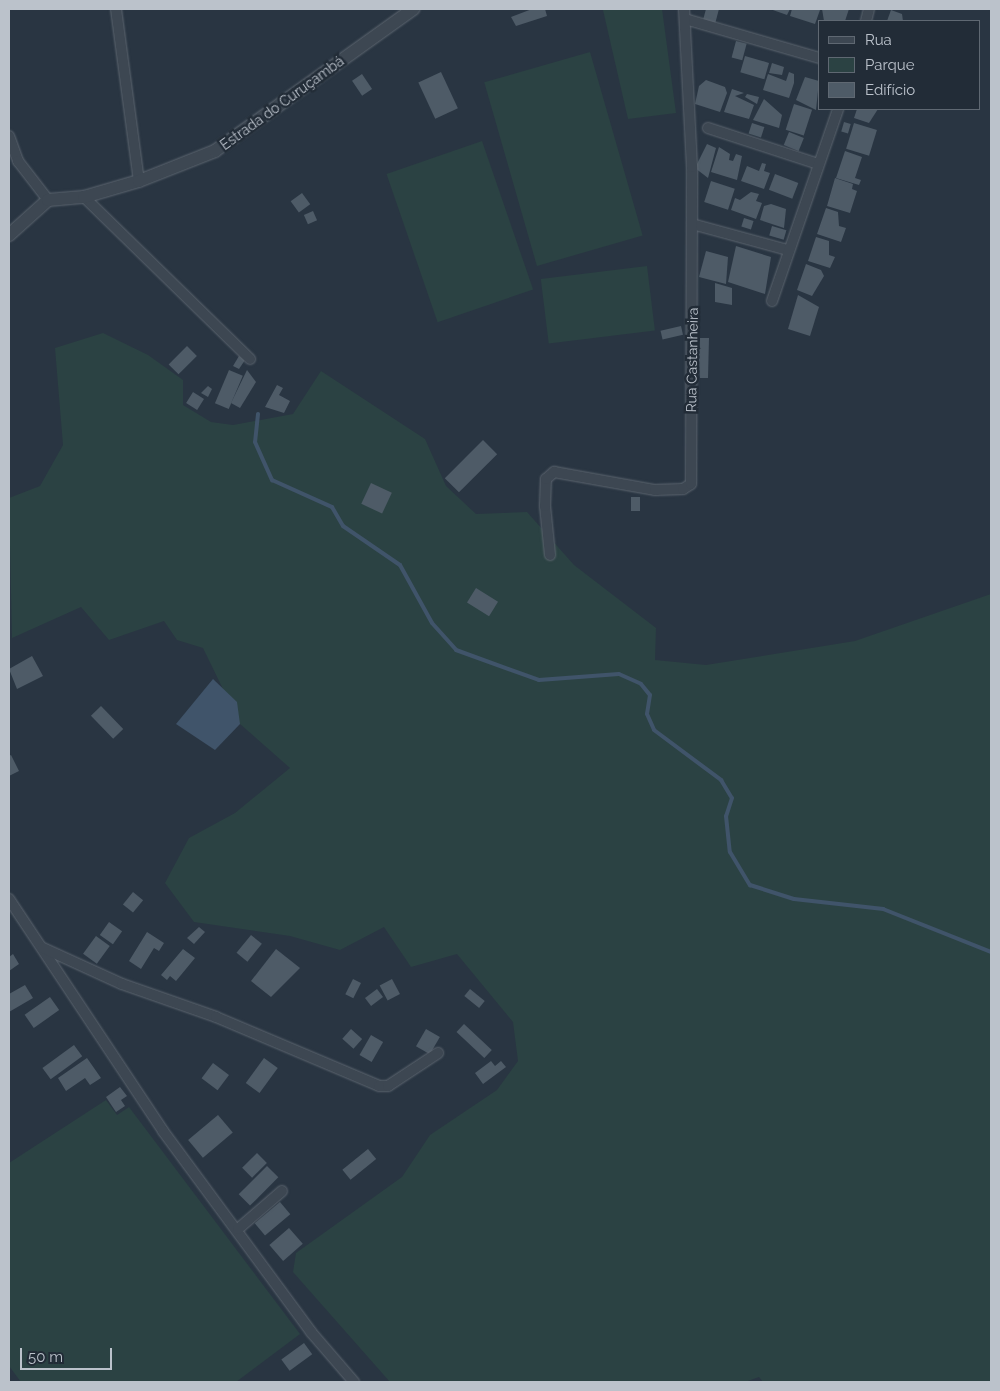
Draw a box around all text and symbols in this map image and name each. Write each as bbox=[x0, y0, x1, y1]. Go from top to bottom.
legend bbox=[818, 20, 980, 110]
text: Rua bbox=[865, 31, 892, 49]
street label: Estrada do Curuçambá bbox=[217, 53, 347, 153]
text: Parque bbox=[865, 56, 914, 74]
text: Edifício bbox=[865, 81, 915, 99]
street label: Rua Castanheira bbox=[683, 307, 701, 413]
scale bar bbox=[22, 1338, 115, 1370]
text: 50 m bbox=[28, 1348, 63, 1366]

